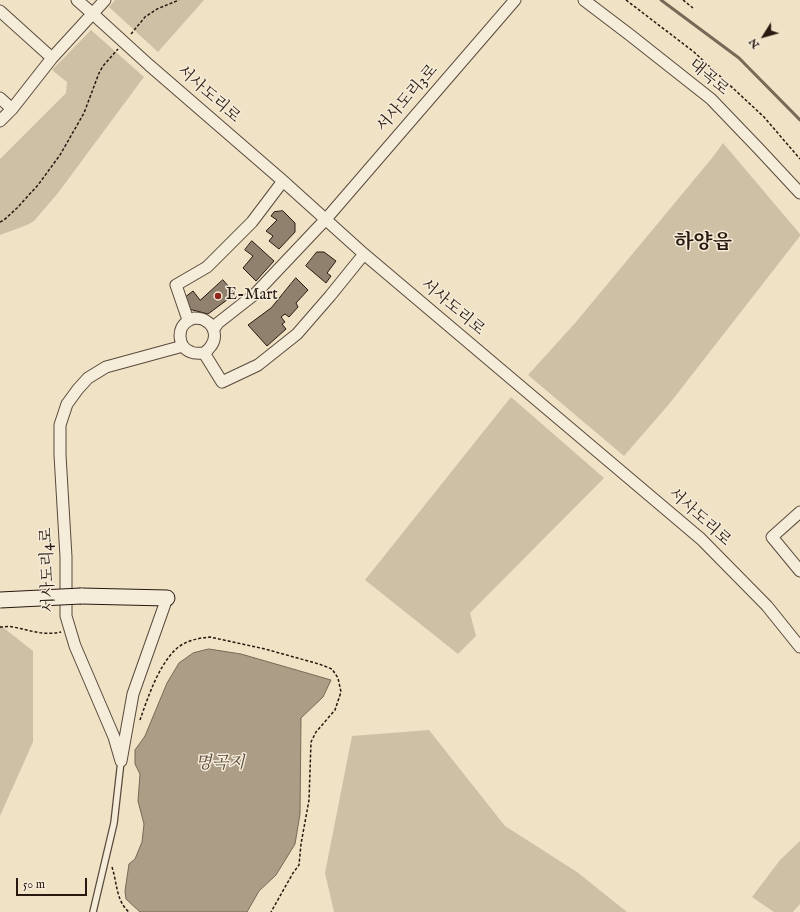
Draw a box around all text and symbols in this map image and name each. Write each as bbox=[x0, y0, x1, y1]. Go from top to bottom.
north arrow bbox=[744, 16, 784, 56]
text: N bbox=[746, 35, 763, 51]
street label: 대곡로 bbox=[684, 56, 732, 100]
street label: 서사도리3로 bbox=[373, 61, 443, 137]
street label: 서사도리로 bbox=[173, 62, 243, 128]
district label: 하양읍 bbox=[674, 232, 732, 256]
street label: 서사도리로 bbox=[416, 276, 488, 340]
place label: E-Mart bbox=[226, 286, 278, 306]
marker: E-Mart bbox=[213, 291, 223, 301]
street label: 서사도리로 bbox=[664, 485, 734, 551]
street label: 서사도리4로 bbox=[38, 527, 60, 613]
water label: 명곡지 bbox=[195, 755, 245, 775]
scale bar bbox=[18, 870, 89, 896]
text: 50 m bbox=[23, 877, 45, 892]

